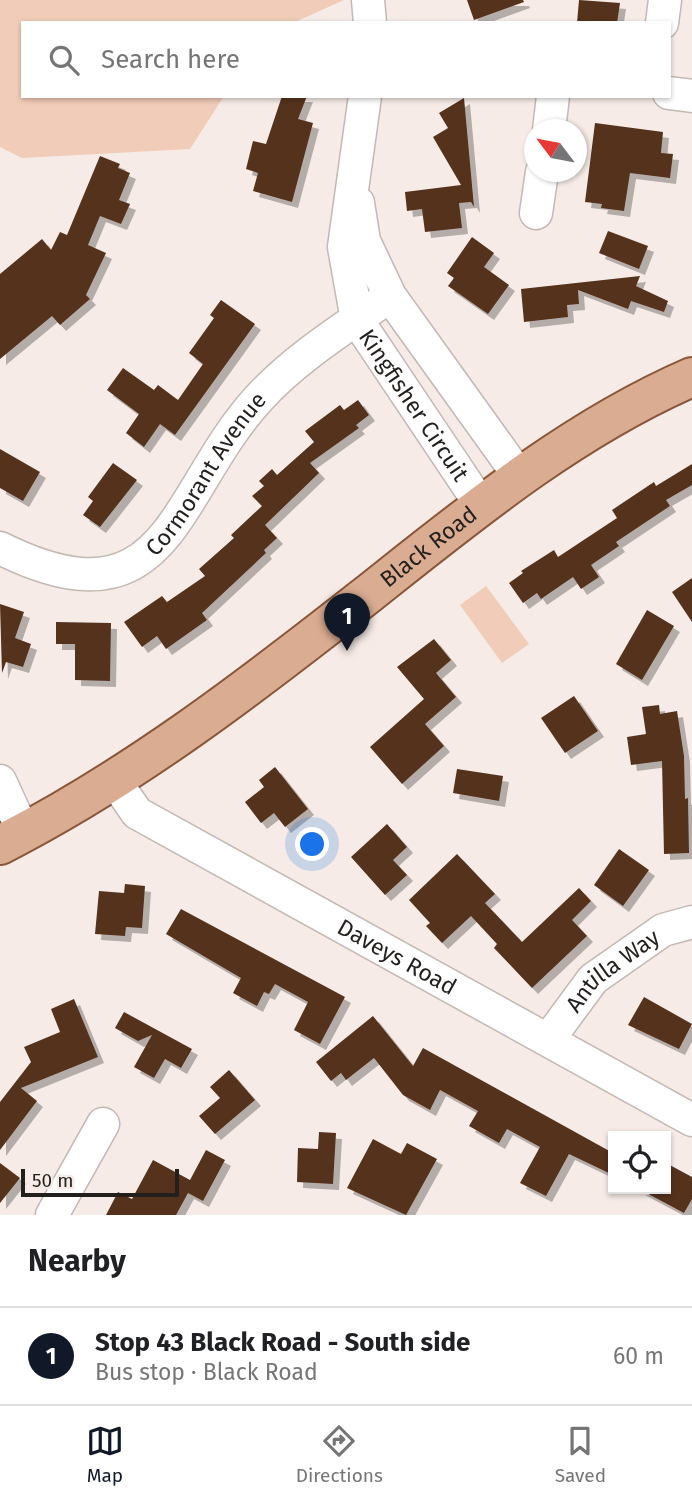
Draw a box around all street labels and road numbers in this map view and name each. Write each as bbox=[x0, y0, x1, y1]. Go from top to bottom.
street label: Kingfisher Circuit bbox=[353, 324, 475, 487]
street label: Cormorant Avenue bbox=[140, 386, 272, 562]
street label: Black Road bbox=[374, 500, 482, 593]
street label: Daveys Road bbox=[333, 913, 461, 1001]
street label: Antilla Way bbox=[560, 923, 665, 1017]

